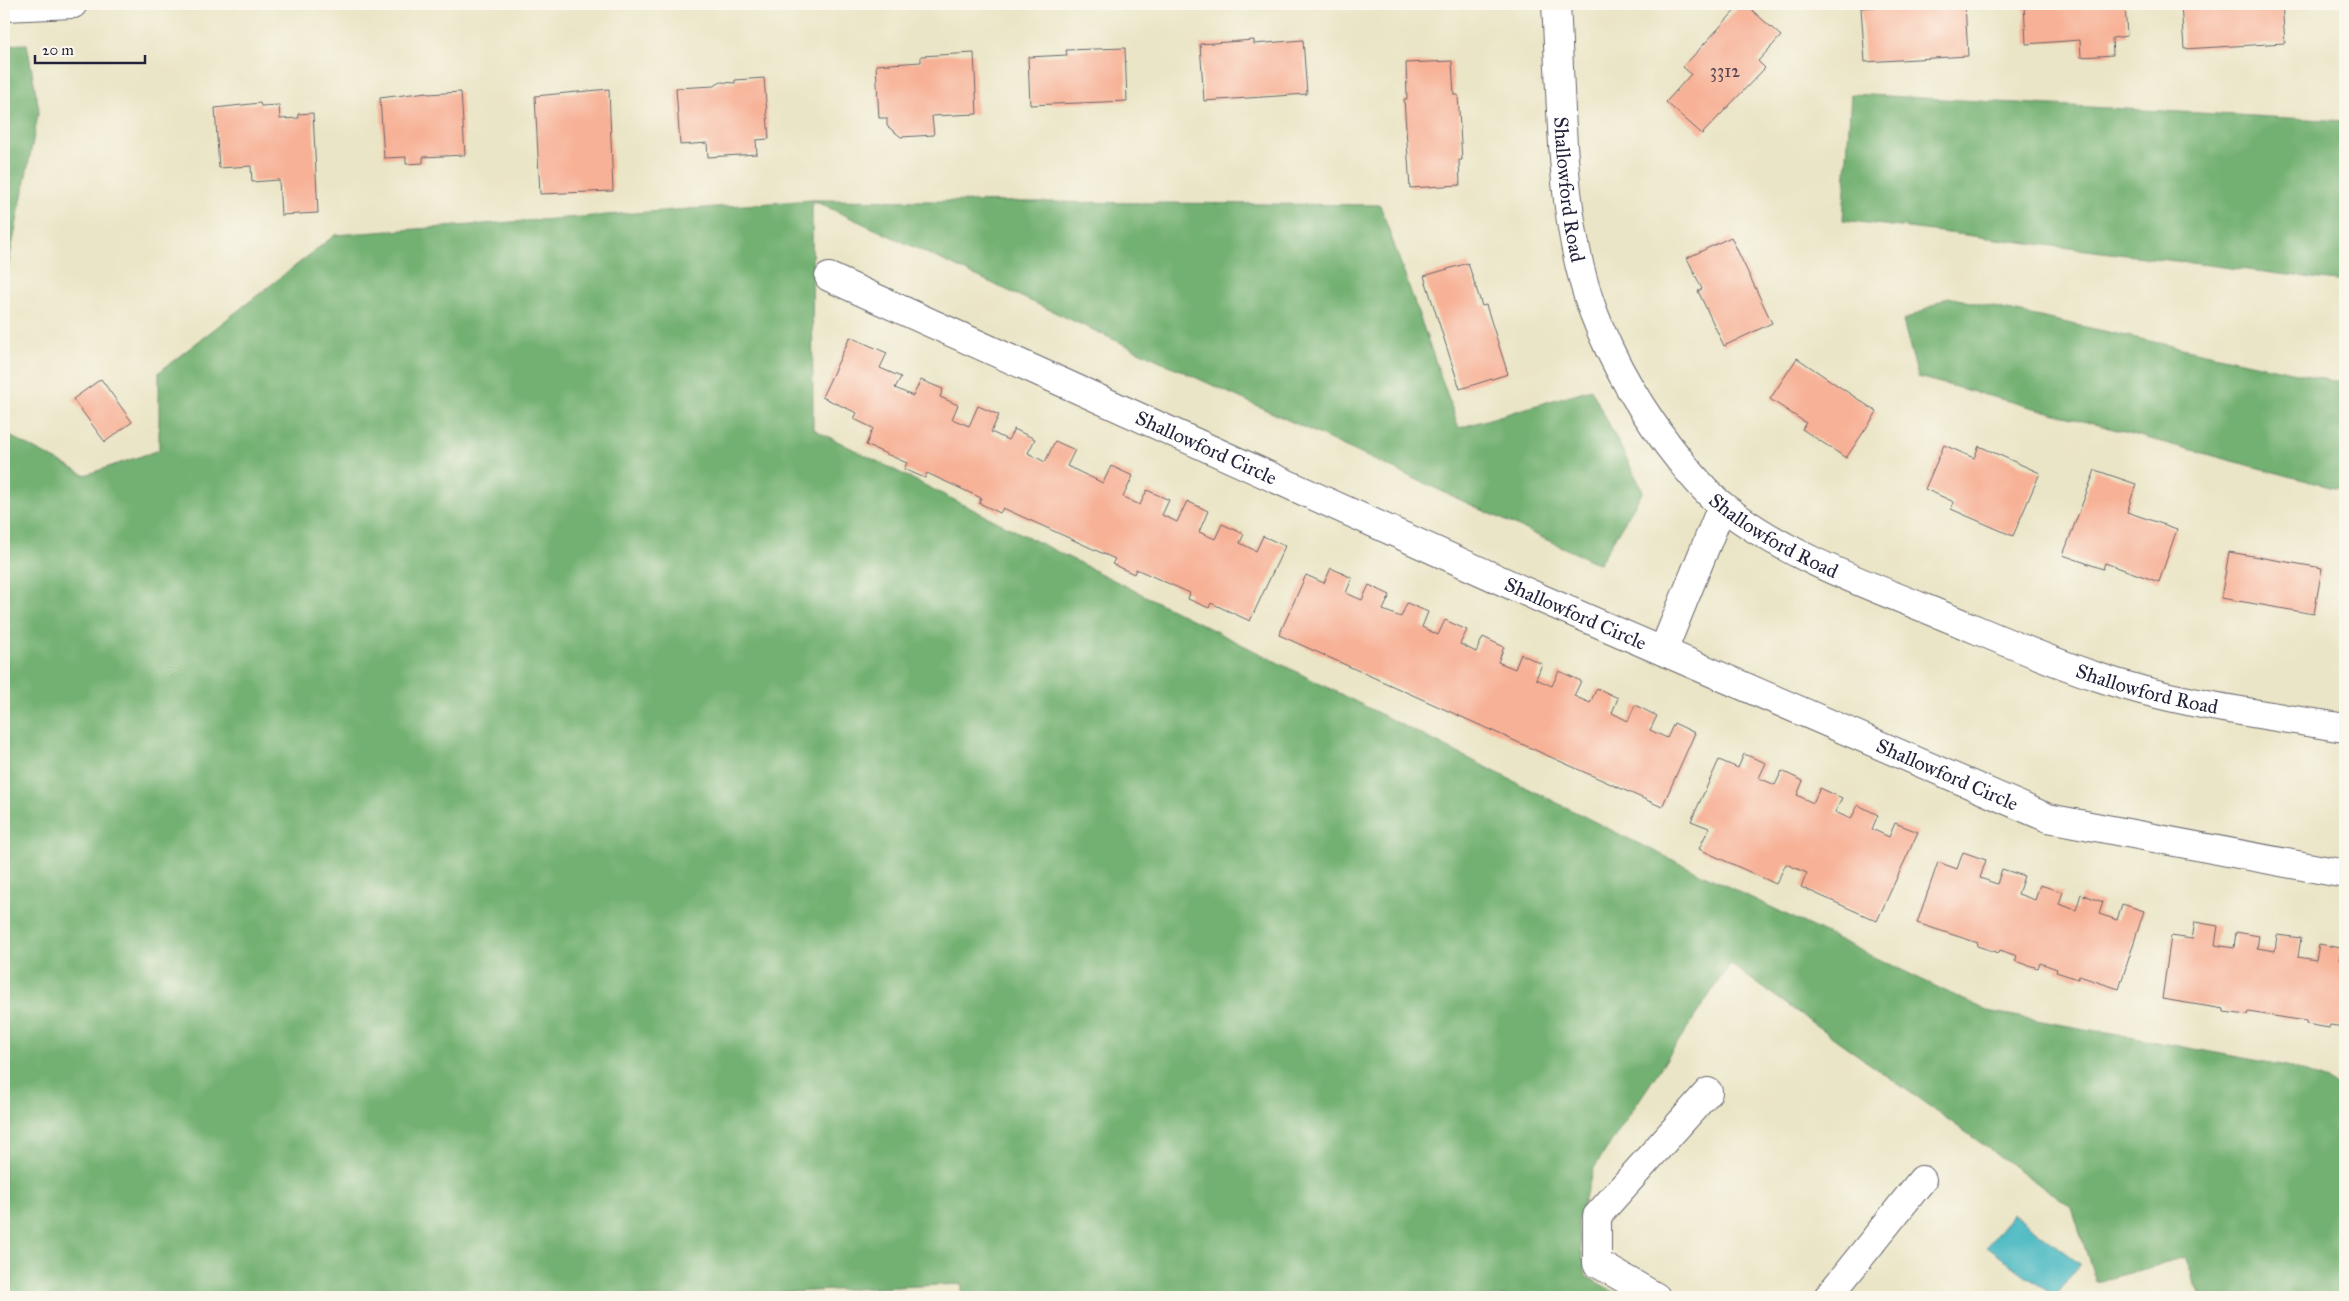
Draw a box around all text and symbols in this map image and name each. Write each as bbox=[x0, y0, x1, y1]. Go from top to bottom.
scale bar bbox=[35, 32, 145, 64]
text: 20 m bbox=[42, 41, 74, 59]
house number: 3312 bbox=[1710, 60, 1740, 82]
street label: Shallowford Road bbox=[1549, 116, 1590, 264]
street label: Shallowford Circle bbox=[1132, 405, 1281, 490]
street label: Shallowford Road bbox=[1704, 488, 1842, 583]
street label: Shallowford Circle bbox=[1501, 572, 1650, 655]
street label: Shallowford Road bbox=[2073, 658, 2220, 719]
street label: Shallowford Circle bbox=[1873, 733, 2022, 816]

